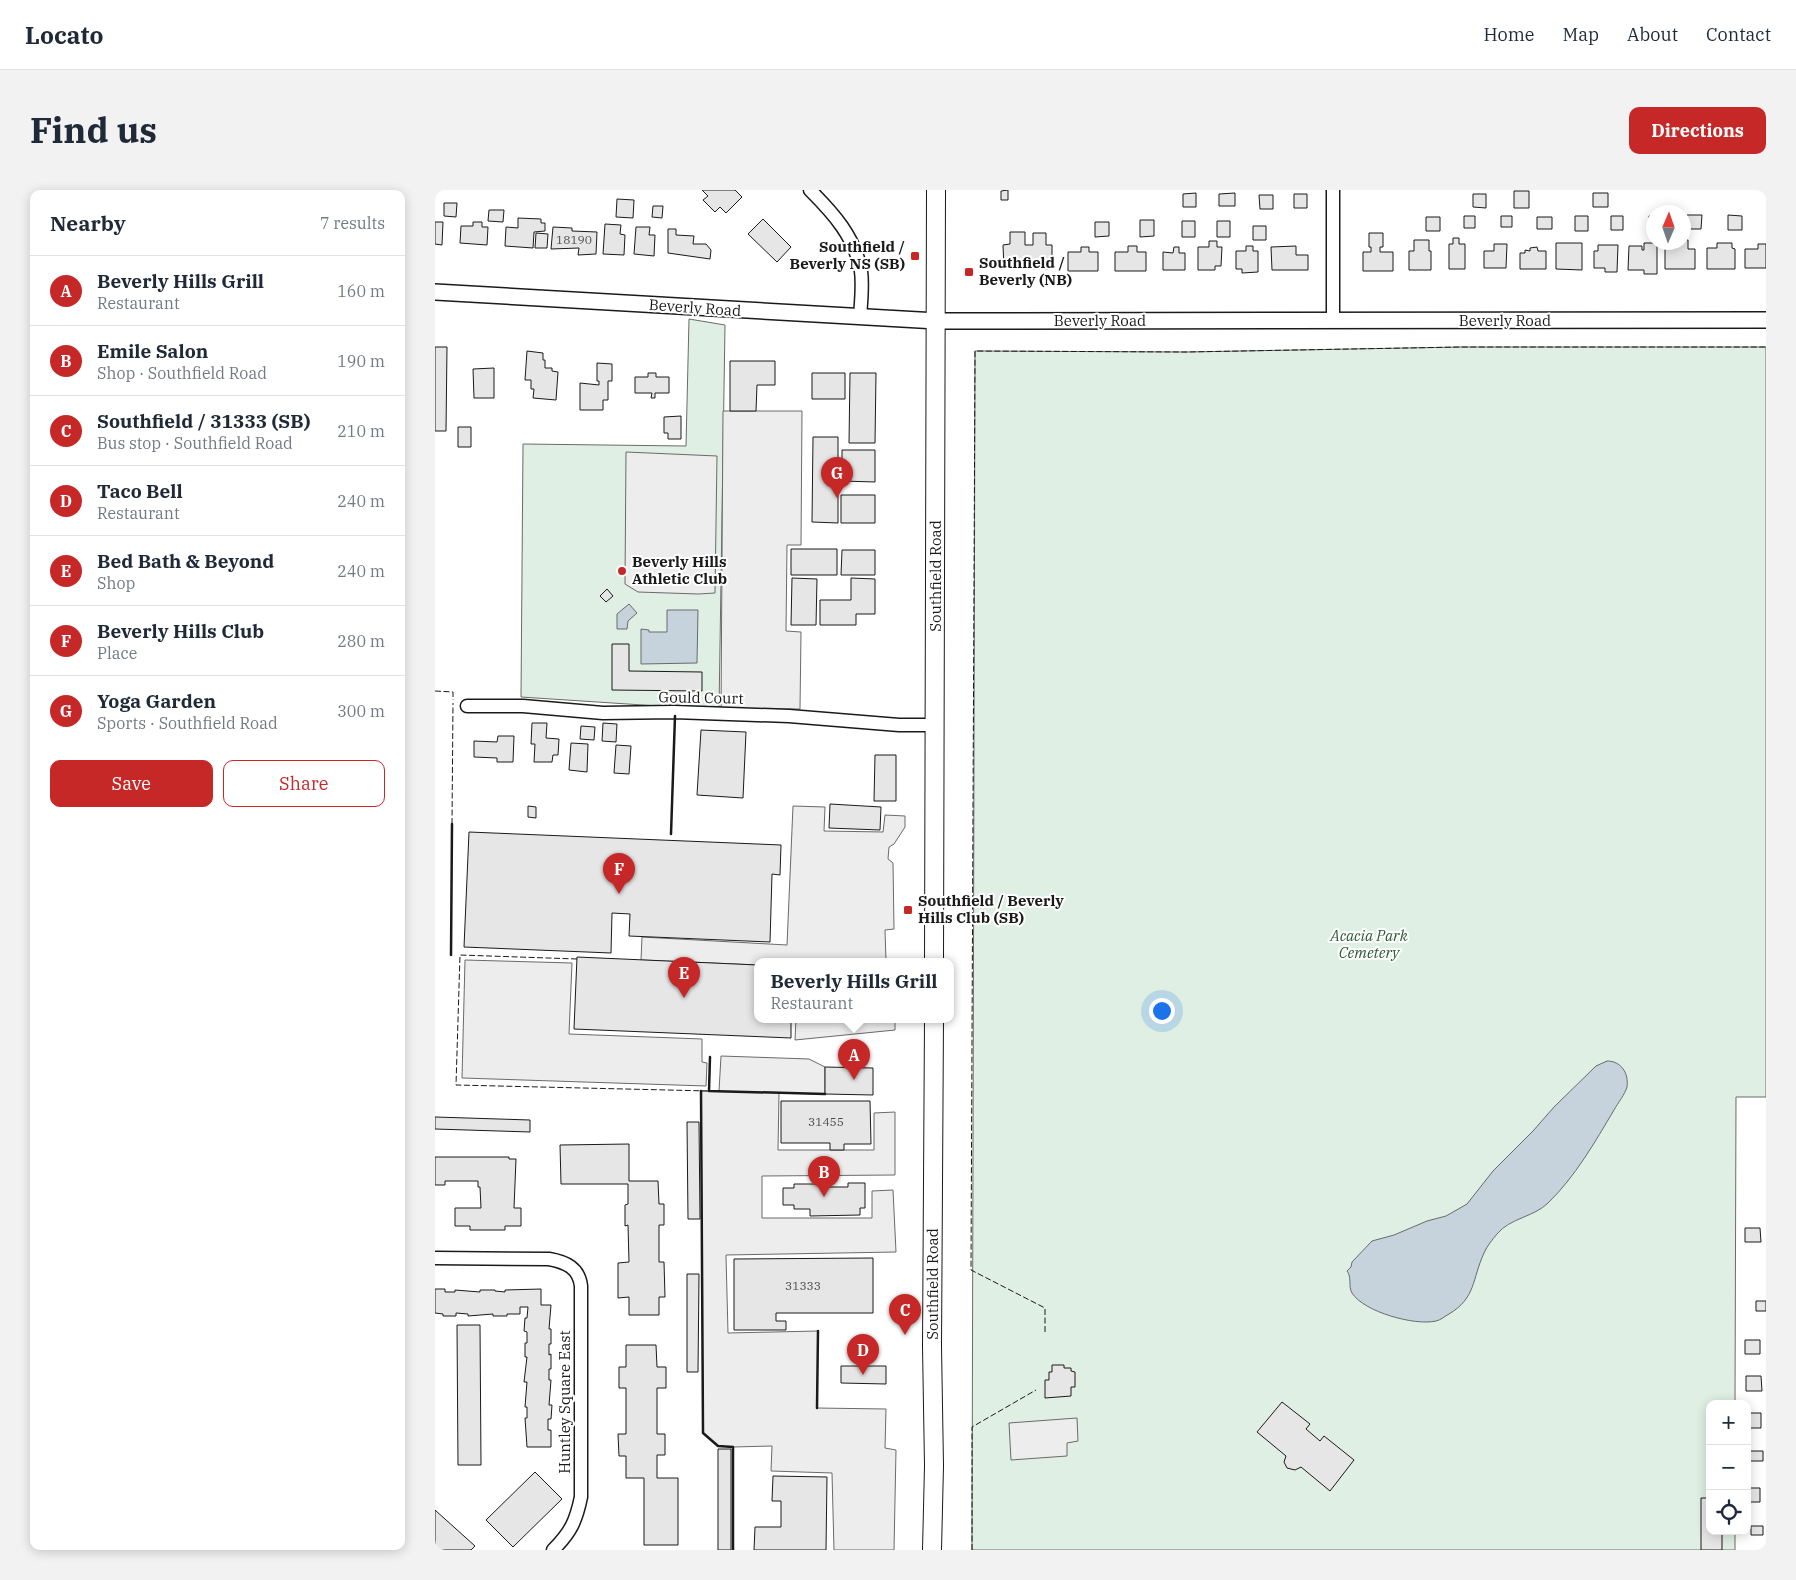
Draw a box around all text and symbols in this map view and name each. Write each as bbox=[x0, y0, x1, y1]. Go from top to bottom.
text: Locato bbox=[25, 19, 103, 51]
text: Home bbox=[1483, 23, 1535, 46]
text: Map bbox=[1563, 23, 1599, 46]
text: About bbox=[1627, 23, 1678, 46]
text: Contact bbox=[1706, 23, 1771, 46]
text: Find us bbox=[30, 107, 157, 153]
button: Directions bbox=[1629, 107, 1766, 154]
north arrow bbox=[1646, 205, 1691, 250]
text: Nearby bbox=[50, 209, 126, 237]
text: 7 results bbox=[320, 213, 385, 233]
house number: 18190 bbox=[556, 232, 592, 247]
place label: Southfield / Beverly NS (SB) bbox=[790, 237, 905, 273]
marker: Southfield / Beverly NS (SB) bbox=[909, 250, 921, 262]
place label: Southfield / Beverly (NB) bbox=[979, 253, 1072, 289]
marker: Southfield / Beverly (NB) bbox=[963, 266, 975, 278]
text: Beverly Hills Grill bbox=[97, 269, 264, 293]
text: A bbox=[60, 281, 72, 301]
text: 160 m bbox=[337, 281, 385, 301]
text: Restaurant bbox=[97, 293, 180, 313]
street label: Beverly Road bbox=[648, 295, 742, 320]
street label: Beverly Road bbox=[1054, 311, 1146, 330]
street label: Beverly Road bbox=[1459, 311, 1551, 330]
text: Emile Salon bbox=[97, 339, 208, 363]
text: B bbox=[60, 351, 72, 371]
text: 190 m bbox=[337, 351, 385, 371]
text: Shop · Southfield Road bbox=[97, 363, 267, 383]
text: Southfield / 31333 (SB) bbox=[97, 409, 310, 433]
text: C bbox=[61, 421, 71, 441]
text: 210 m bbox=[337, 421, 385, 441]
text: Bus stop · Southfield Road bbox=[97, 433, 293, 453]
pin: G bbox=[821, 457, 853, 498]
text: Taco Bell bbox=[97, 479, 183, 503]
text: D bbox=[60, 491, 72, 511]
text: 240 m bbox=[337, 491, 385, 511]
text: Restaurant bbox=[97, 503, 180, 523]
street label: Southfield Road bbox=[926, 520, 945, 632]
text: Bed Bath & Beyond bbox=[97, 549, 274, 573]
place label: Beverly Hills Athletic Club bbox=[632, 552, 727, 588]
text: E bbox=[61, 561, 71, 581]
text: 240 m bbox=[337, 561, 385, 581]
marker: Beverly Hills Athletic Club bbox=[616, 565, 628, 577]
text: Shop bbox=[97, 573, 135, 593]
text: Beverly Hills Club bbox=[97, 619, 264, 643]
text: F bbox=[61, 631, 71, 651]
text: 280 m bbox=[337, 631, 385, 651]
text: Place bbox=[97, 643, 137, 663]
street label: Gould Court bbox=[658, 687, 744, 708]
text: Yoga Garden bbox=[97, 689, 216, 713]
text: G bbox=[60, 701, 72, 721]
text: 300 m bbox=[337, 701, 385, 721]
text: Sports · Southfield Road bbox=[97, 713, 278, 733]
button: Save bbox=[50, 760, 213, 807]
button: Share bbox=[223, 760, 385, 807]
pin: F bbox=[603, 853, 635, 894]
place label: Southfield / Beverly Hills Club (SB) bbox=[918, 891, 1064, 927]
marker: Southfield / Beverly Hills Club (SB) bbox=[902, 904, 914, 916]
park label: Acacia Park Cemetery bbox=[1329, 926, 1408, 962]
pin: E bbox=[668, 957, 700, 998]
popup bbox=[754, 958, 954, 1023]
text: Beverly Hills Grill bbox=[770, 969, 938, 993]
text: Restaurant bbox=[770, 993, 853, 1013]
your location bbox=[1149, 998, 1175, 1024]
pin: A bbox=[838, 1039, 870, 1080]
house number: 31455 bbox=[808, 1114, 844, 1129]
pin: B bbox=[808, 1156, 840, 1197]
street label: Southfield Road bbox=[923, 1228, 942, 1340]
house number: 31333 bbox=[785, 1278, 821, 1293]
pin: C bbox=[889, 1294, 921, 1335]
street label: Huntley Square East bbox=[555, 1330, 574, 1474]
pin: D bbox=[847, 1334, 879, 1375]
map controls bbox=[1706, 1400, 1751, 1535]
button: + bbox=[1706, 1400, 1751, 1445]
button: − bbox=[1706, 1445, 1751, 1490]
button: locate bbox=[1706, 1490, 1751, 1535]

